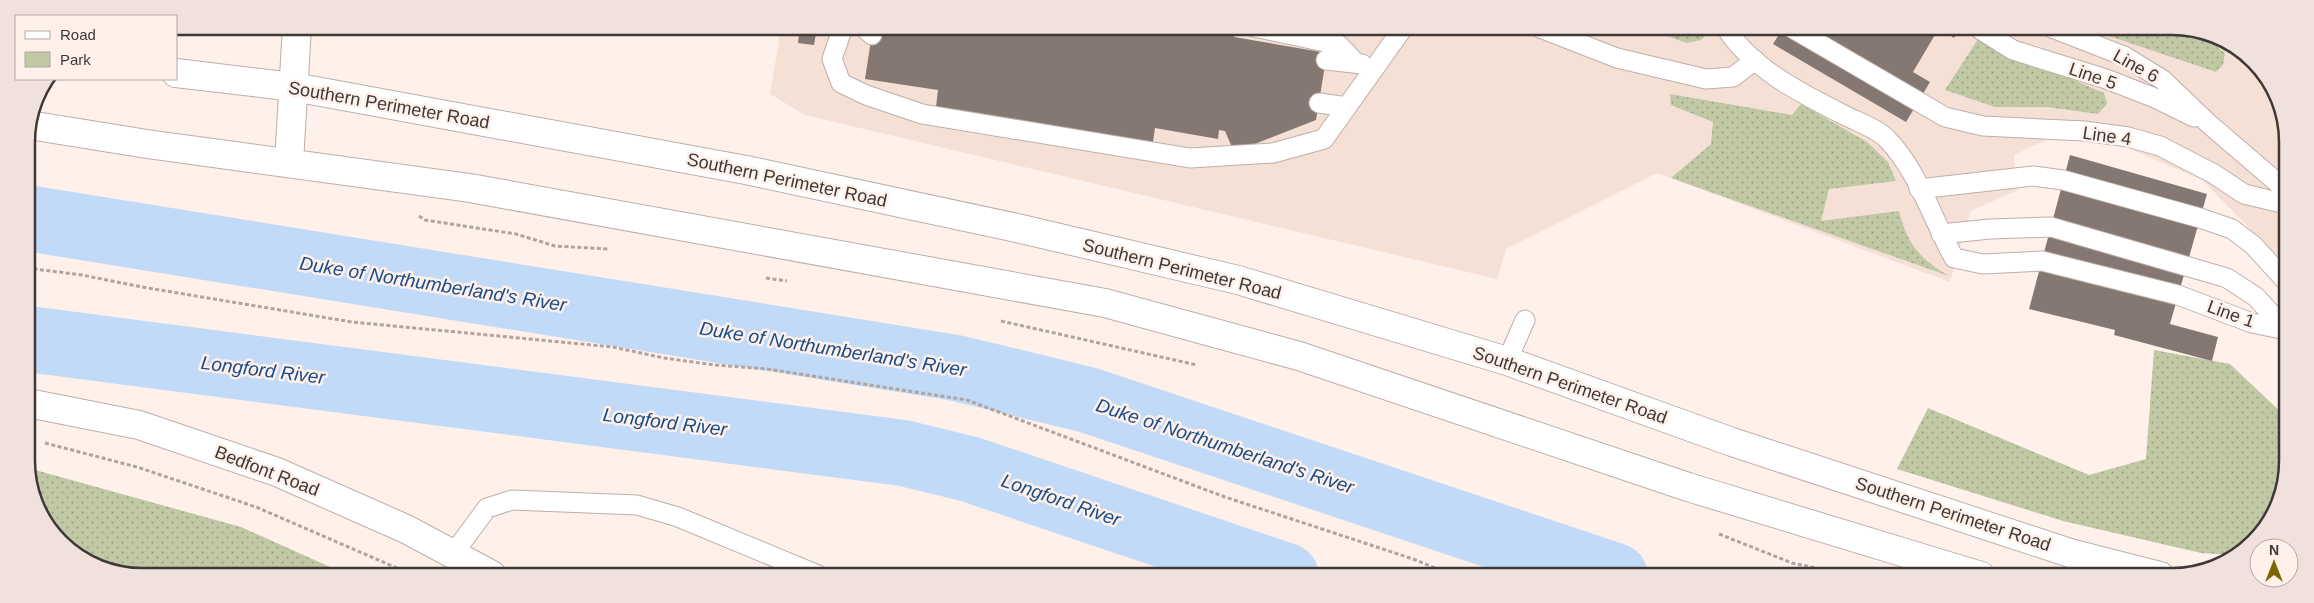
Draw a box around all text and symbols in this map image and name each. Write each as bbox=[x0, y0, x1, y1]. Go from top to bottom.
legend bbox=[15, 15, 178, 80]
text: Road bbox=[60, 26, 96, 43]
street label: Line 6 bbox=[2110, 45, 2162, 87]
text: Park bbox=[60, 51, 91, 68]
street label: Line 5 bbox=[2067, 59, 2119, 93]
street label: Southern Perimeter Road bbox=[287, 77, 491, 133]
street label: Line 4 bbox=[2081, 123, 2133, 149]
street label: Southern Perimeter Road bbox=[685, 149, 889, 211]
street label: Southern Perimeter Road bbox=[1081, 235, 1283, 303]
water label: Duke of Northumberland's River bbox=[298, 253, 569, 316]
street label: Line 1 bbox=[2205, 296, 2257, 332]
water label: Duke of Northumberland's River bbox=[698, 318, 969, 381]
street label: Southern Perimeter Road bbox=[1470, 342, 1670, 428]
water label: Longford River bbox=[200, 352, 327, 388]
water label: Duke of Northumberland's River bbox=[1093, 394, 1357, 498]
water label: Longford River bbox=[602, 404, 729, 440]
street label: Bedfont Road bbox=[212, 442, 322, 500]
water label: Longford River bbox=[999, 470, 1124, 530]
street label: Southern Perimeter Road bbox=[1853, 473, 2053, 555]
north arrow bbox=[2249, 538, 2299, 588]
text: N bbox=[2269, 542, 2279, 558]

